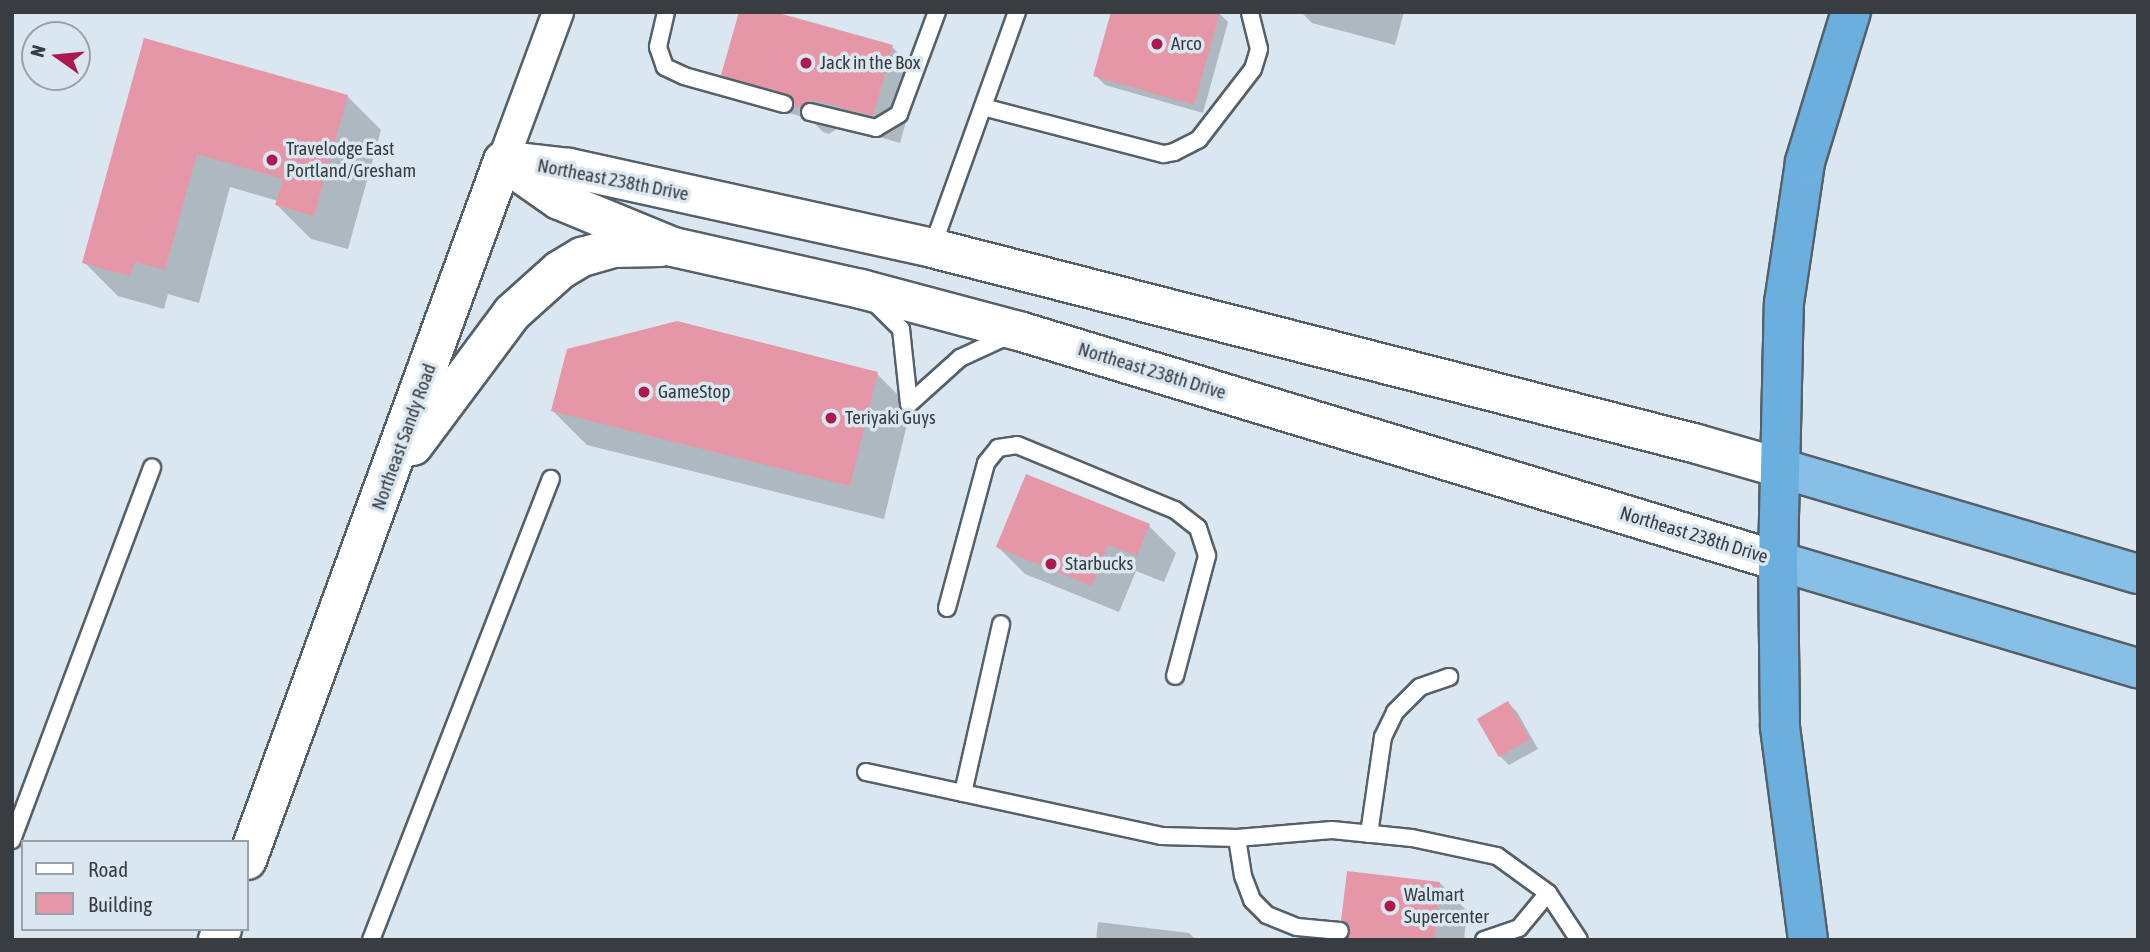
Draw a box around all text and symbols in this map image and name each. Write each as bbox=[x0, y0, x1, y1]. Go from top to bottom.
north arrow bbox=[21, 21, 91, 91]
place label: Arco bbox=[1171, 33, 1202, 55]
marker: Arco bbox=[1149, 36, 1165, 52]
text: N bbox=[26, 43, 50, 59]
place label: Jack in the Box bbox=[820, 52, 920, 74]
marker: Jack in the Box bbox=[798, 55, 814, 71]
place label: Travelodge East Portland/Gresham bbox=[286, 138, 416, 182]
marker: Travelodge East Portland/Gresham bbox=[264, 152, 280, 168]
street label: Northeast 238th Drive bbox=[536, 154, 690, 206]
street label: Northeast 238th Drive bbox=[1075, 338, 1229, 404]
street label: Northeast Sandy Road bbox=[367, 361, 441, 513]
place label: GameStop bbox=[658, 381, 730, 403]
marker: GameStop bbox=[636, 384, 652, 400]
place label: Teriyaki Guys bbox=[845, 407, 936, 429]
marker: Teriyaki Guys bbox=[823, 410, 839, 426]
street label: Northeast 238th Drive bbox=[1617, 502, 1771, 568]
place label: Starbucks bbox=[1065, 553, 1133, 575]
marker: Starbucks bbox=[1043, 556, 1059, 572]
legend bbox=[21, 840, 248, 931]
text: Road bbox=[88, 857, 128, 881]
place label: Walmart Supercenter bbox=[1404, 884, 1489, 928]
text: Building bbox=[88, 892, 152, 916]
marker: Walmart Supercenter bbox=[1382, 898, 1398, 914]

